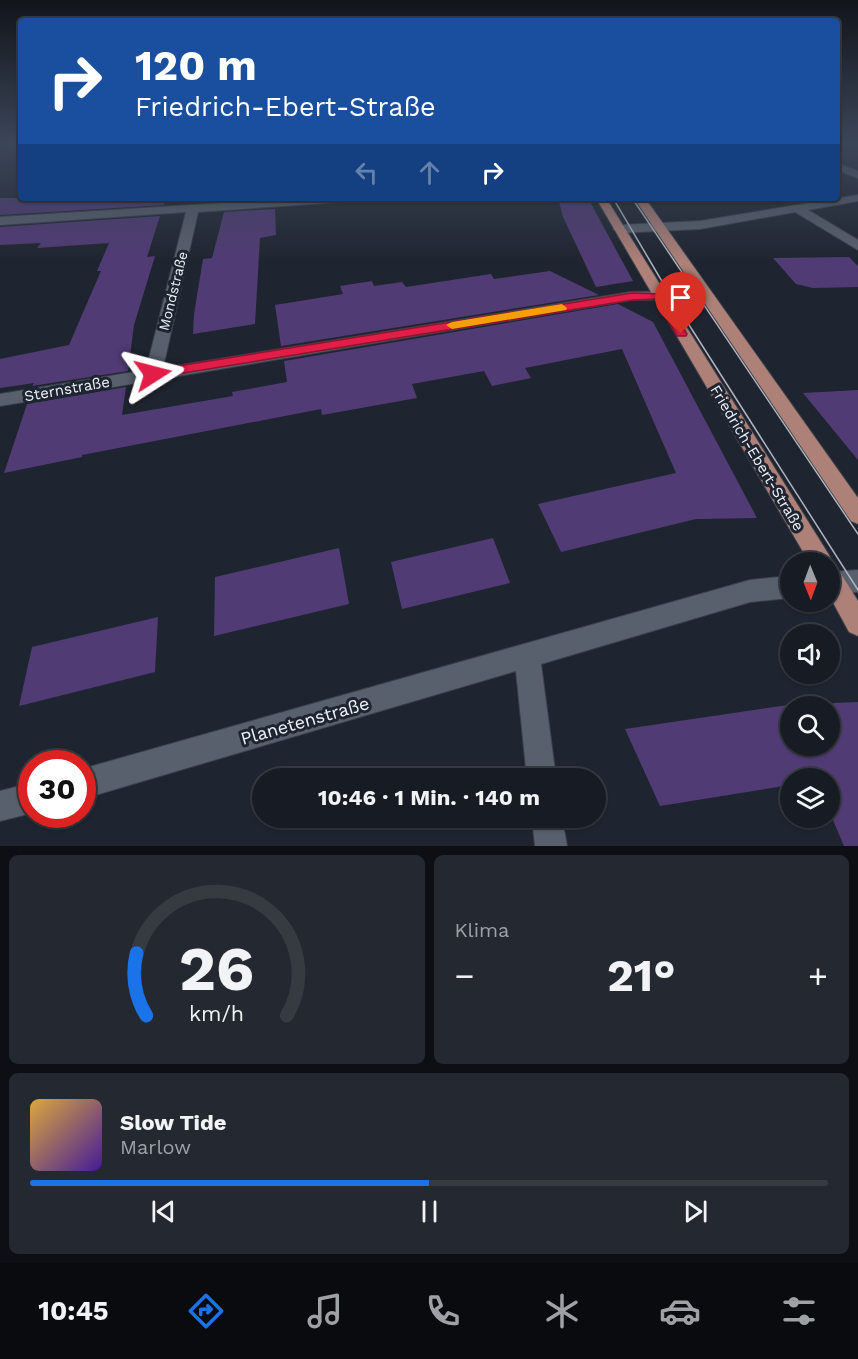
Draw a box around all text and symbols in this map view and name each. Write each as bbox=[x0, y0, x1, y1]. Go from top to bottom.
text: 120 m bbox=[135, 41, 257, 90]
icon: right bbox=[36, 42, 114, 120]
text: Friedrich-Ebert-Straße bbox=[135, 91, 436, 123]
icon: left bbox=[350, 156, 383, 189]
icon: ahead bbox=[413, 156, 446, 189]
icon: right bbox=[476, 156, 509, 189]
street label: Mondstraße bbox=[155, 250, 191, 332]
pin bbox=[655, 272, 706, 334]
icon: arrive bbox=[664, 281, 697, 314]
position arrow bbox=[121, 342, 185, 406]
street label: Sternstraße bbox=[23, 373, 111, 405]
street label: Friedrich-Ebert-Straße bbox=[706, 382, 808, 534]
north arrow bbox=[780, 552, 840, 612]
map controls bbox=[780, 552, 840, 828]
button: sound bbox=[780, 624, 840, 684]
street label: Planetenstraße bbox=[238, 692, 372, 749]
button: search bbox=[780, 696, 840, 756]
speed limit sign: 30 bbox=[18, 750, 96, 828]
button: layers bbox=[780, 768, 840, 828]
text: 10:46 · 1 Min. · 140 m bbox=[318, 785, 540, 810]
text: Klima bbox=[455, 918, 509, 942]
text: 26 bbox=[179, 932, 255, 1005]
text: 21° bbox=[607, 949, 676, 1002]
text: − bbox=[455, 956, 474, 995]
text: + bbox=[808, 956, 828, 995]
text: km/h bbox=[189, 1002, 244, 1027]
text: Slow Tide bbox=[120, 1110, 227, 1135]
text: Marlow bbox=[120, 1135, 191, 1159]
icon: previous bbox=[147, 1195, 180, 1228]
icon: pause bbox=[413, 1195, 446, 1228]
icon: next bbox=[679, 1195, 712, 1228]
icon: directions bbox=[185, 1290, 227, 1332]
icon: music bbox=[304, 1290, 346, 1332]
icon: phone bbox=[422, 1290, 464, 1332]
icon: climate bbox=[541, 1290, 583, 1332]
icon: car bbox=[659, 1290, 701, 1332]
icon: filters bbox=[778, 1290, 820, 1332]
text: 10:45 bbox=[38, 1295, 109, 1327]

